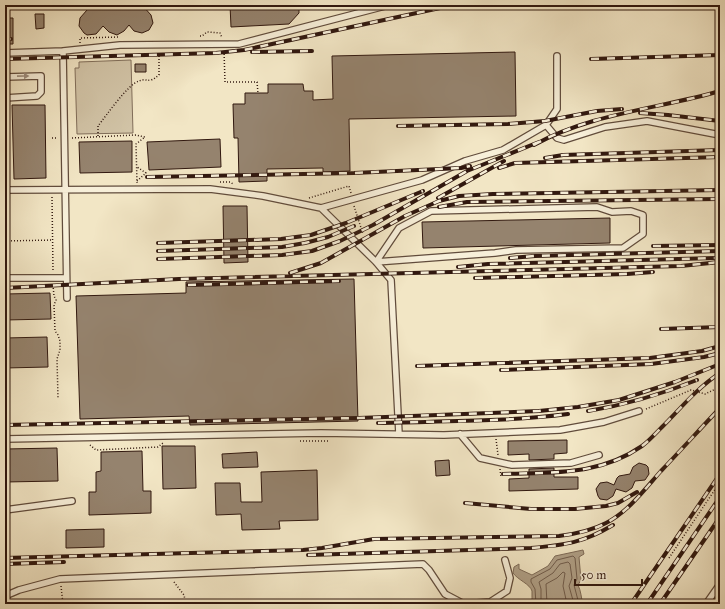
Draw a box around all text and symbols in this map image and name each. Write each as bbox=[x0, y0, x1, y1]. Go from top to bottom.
one-way arrow bbox=[17, 73, 29, 80]
scale bar bbox=[575, 561, 642, 587]
text: 50 m bbox=[581, 568, 606, 582]

